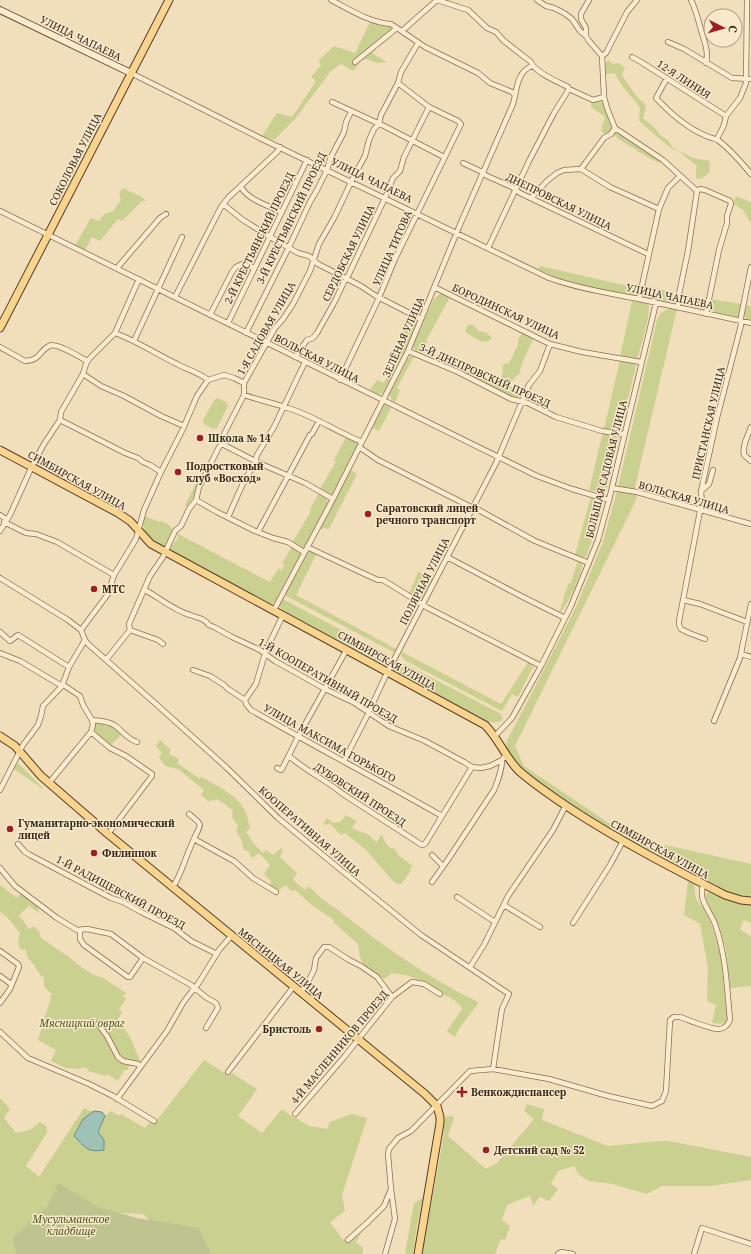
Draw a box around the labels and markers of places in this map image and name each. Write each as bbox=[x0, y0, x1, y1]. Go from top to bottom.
place label: Школа № 14 bbox=[208, 431, 271, 445]
marker: Школа № 14 bbox=[195, 433, 205, 443]
place label: Подростковый клуб «Восход» bbox=[186, 459, 264, 485]
marker: Подростковый клуб «Восход» bbox=[173, 467, 183, 477]
place label: Саратовский лицей речного транспорт bbox=[376, 501, 479, 527]
marker: Саратовский лицей речного транспорт bbox=[363, 509, 373, 519]
place label: МТС bbox=[102, 582, 125, 596]
marker: МТС bbox=[89, 584, 99, 594]
place label: Гуманитарно-экономический лицей bbox=[18, 816, 175, 842]
marker: Гуманитарно-экономический лицей bbox=[5, 824, 15, 834]
place label: Филиппок bbox=[102, 846, 158, 860]
marker: Филиппок bbox=[89, 848, 99, 858]
place label: Бристоль bbox=[263, 1022, 311, 1036]
marker: Бристоль bbox=[314, 1024, 324, 1034]
place label: Венкождиспансер bbox=[471, 1085, 567, 1099]
marker: Венкождиспансер bbox=[456, 1086, 468, 1098]
place label: Детский сад № 52 bbox=[494, 1143, 585, 1157]
marker: Детский сад № 52 bbox=[481, 1145, 491, 1155]

